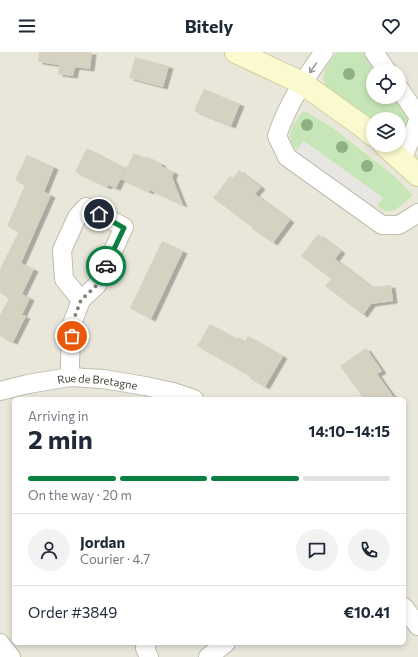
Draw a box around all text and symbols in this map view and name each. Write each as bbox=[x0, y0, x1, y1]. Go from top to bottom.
icon: menu bbox=[16, 15, 38, 37]
text: Bitely bbox=[185, 15, 233, 37]
icon: heart bbox=[380, 15, 402, 37]
one-way arrow bbox=[309, 62, 317, 73]
map controls bbox=[366, 64, 406, 152]
button: locate bbox=[366, 64, 406, 104]
button: layers bbox=[366, 112, 406, 152]
pin bbox=[82, 197, 116, 231]
icon: home bbox=[88, 203, 110, 225]
courier bbox=[86, 246, 126, 286]
icon: car bbox=[95, 255, 117, 277]
pin bbox=[55, 319, 89, 353]
icon: bag bbox=[61, 325, 83, 347]
street label: Rue de Bretagne bbox=[56, 371, 139, 391]
text: Arriving in bbox=[28, 408, 88, 424]
text: 14:10–14:15 bbox=[309, 422, 390, 440]
text: 2 min bbox=[28, 423, 93, 454]
text: On the way · 20 m bbox=[28, 487, 132, 503]
button: person bbox=[28, 529, 70, 571]
button: chat bbox=[296, 529, 338, 571]
button: phone bbox=[348, 529, 390, 571]
text: Jordan bbox=[80, 533, 125, 551]
text: Courier · 4.7 bbox=[80, 551, 150, 567]
text: Order #3849 bbox=[28, 603, 117, 621]
text: €10.41 bbox=[343, 603, 390, 621]

